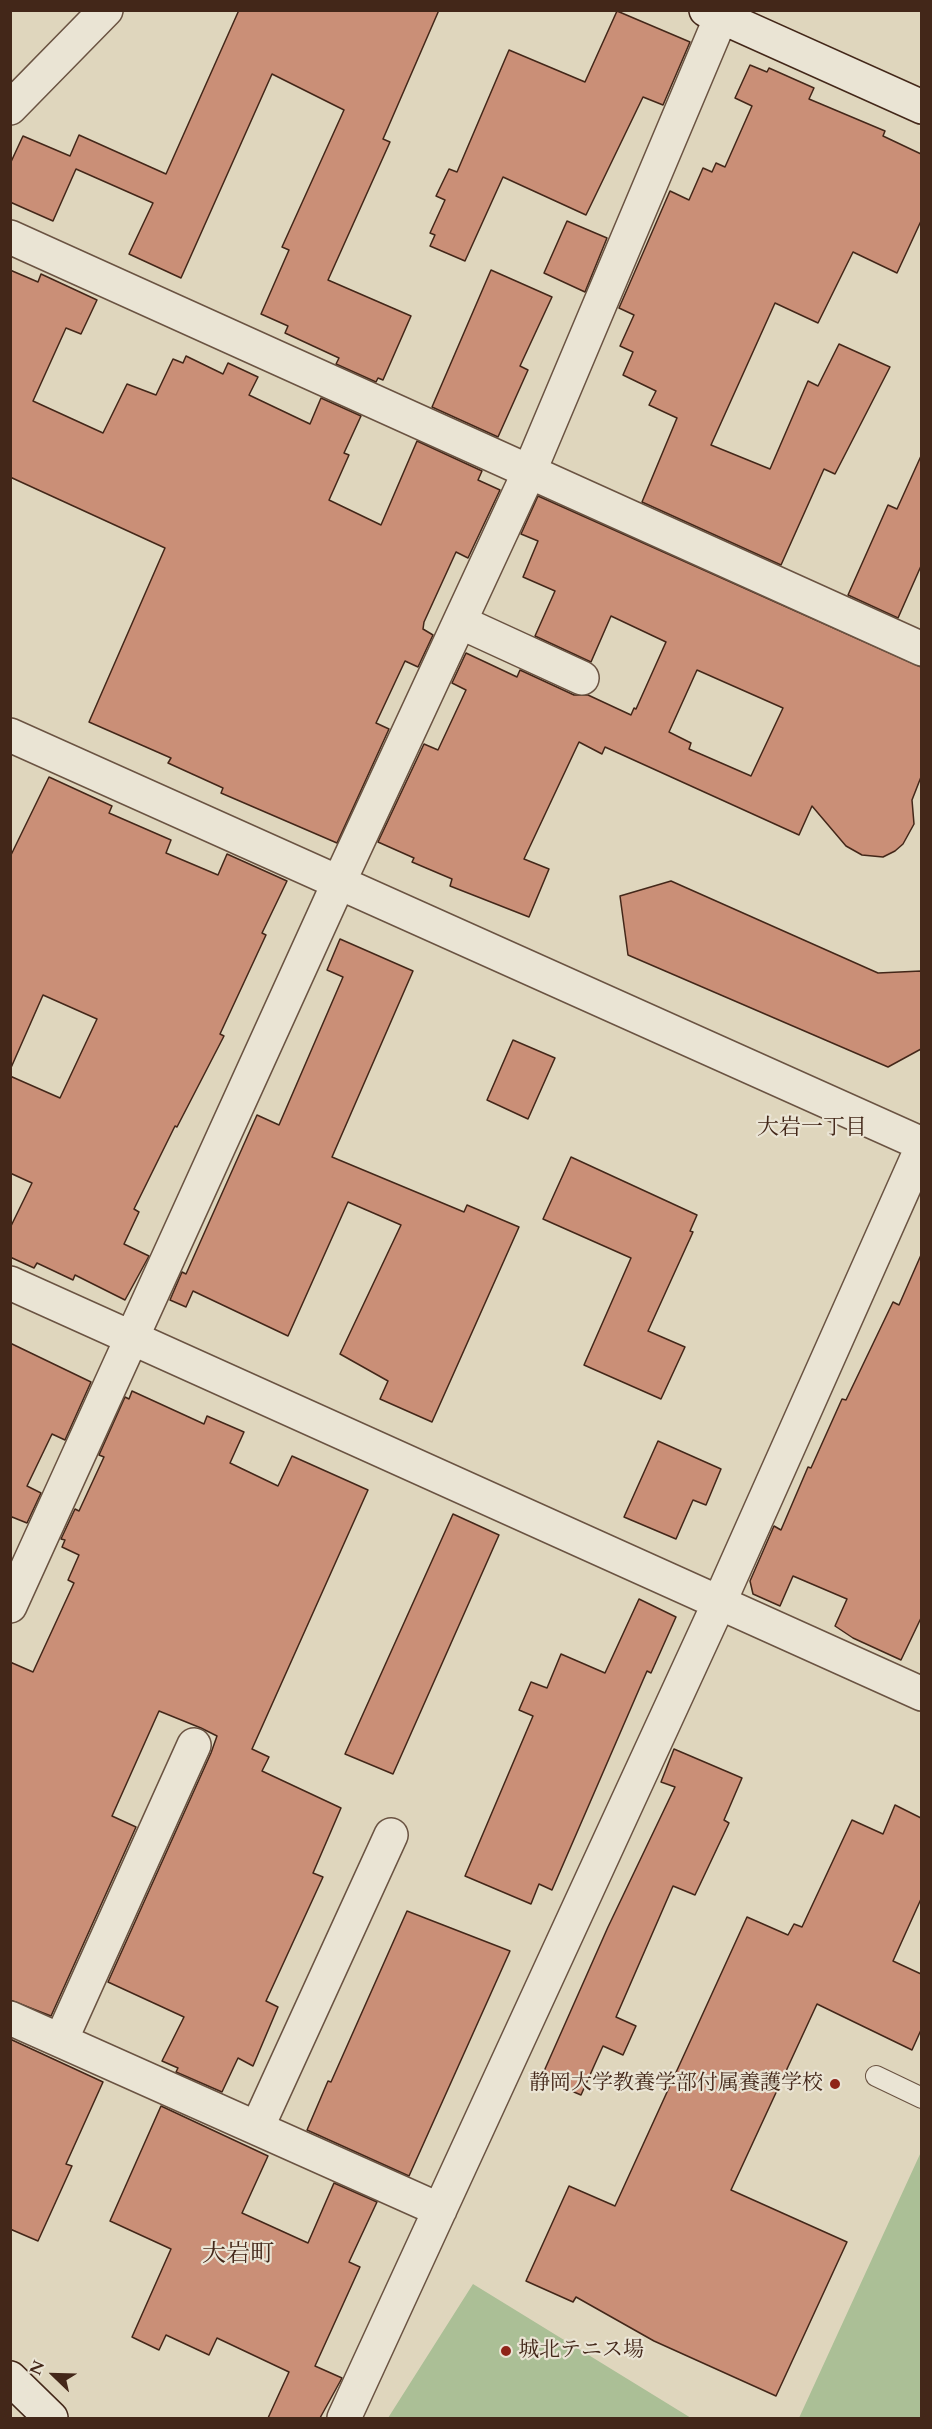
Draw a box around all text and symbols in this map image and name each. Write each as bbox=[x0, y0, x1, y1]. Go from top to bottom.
district label: 大岩一丁目 bbox=[757, 1116, 867, 1142]
place label: 静岡大学教養学部付属養護学校 bbox=[529, 2071, 823, 2097]
marker: 静岡大学教養学部付属養護学校 bbox=[828, 2077, 842, 2091]
district label: 大岩町 bbox=[202, 2241, 274, 2269]
place label: 城北テニス場 bbox=[518, 2338, 644, 2364]
marker: 城北テニス場 bbox=[499, 2344, 513, 2358]
north arrow bbox=[24, 2345, 84, 2405]
text: N bbox=[25, 2357, 50, 2379]

